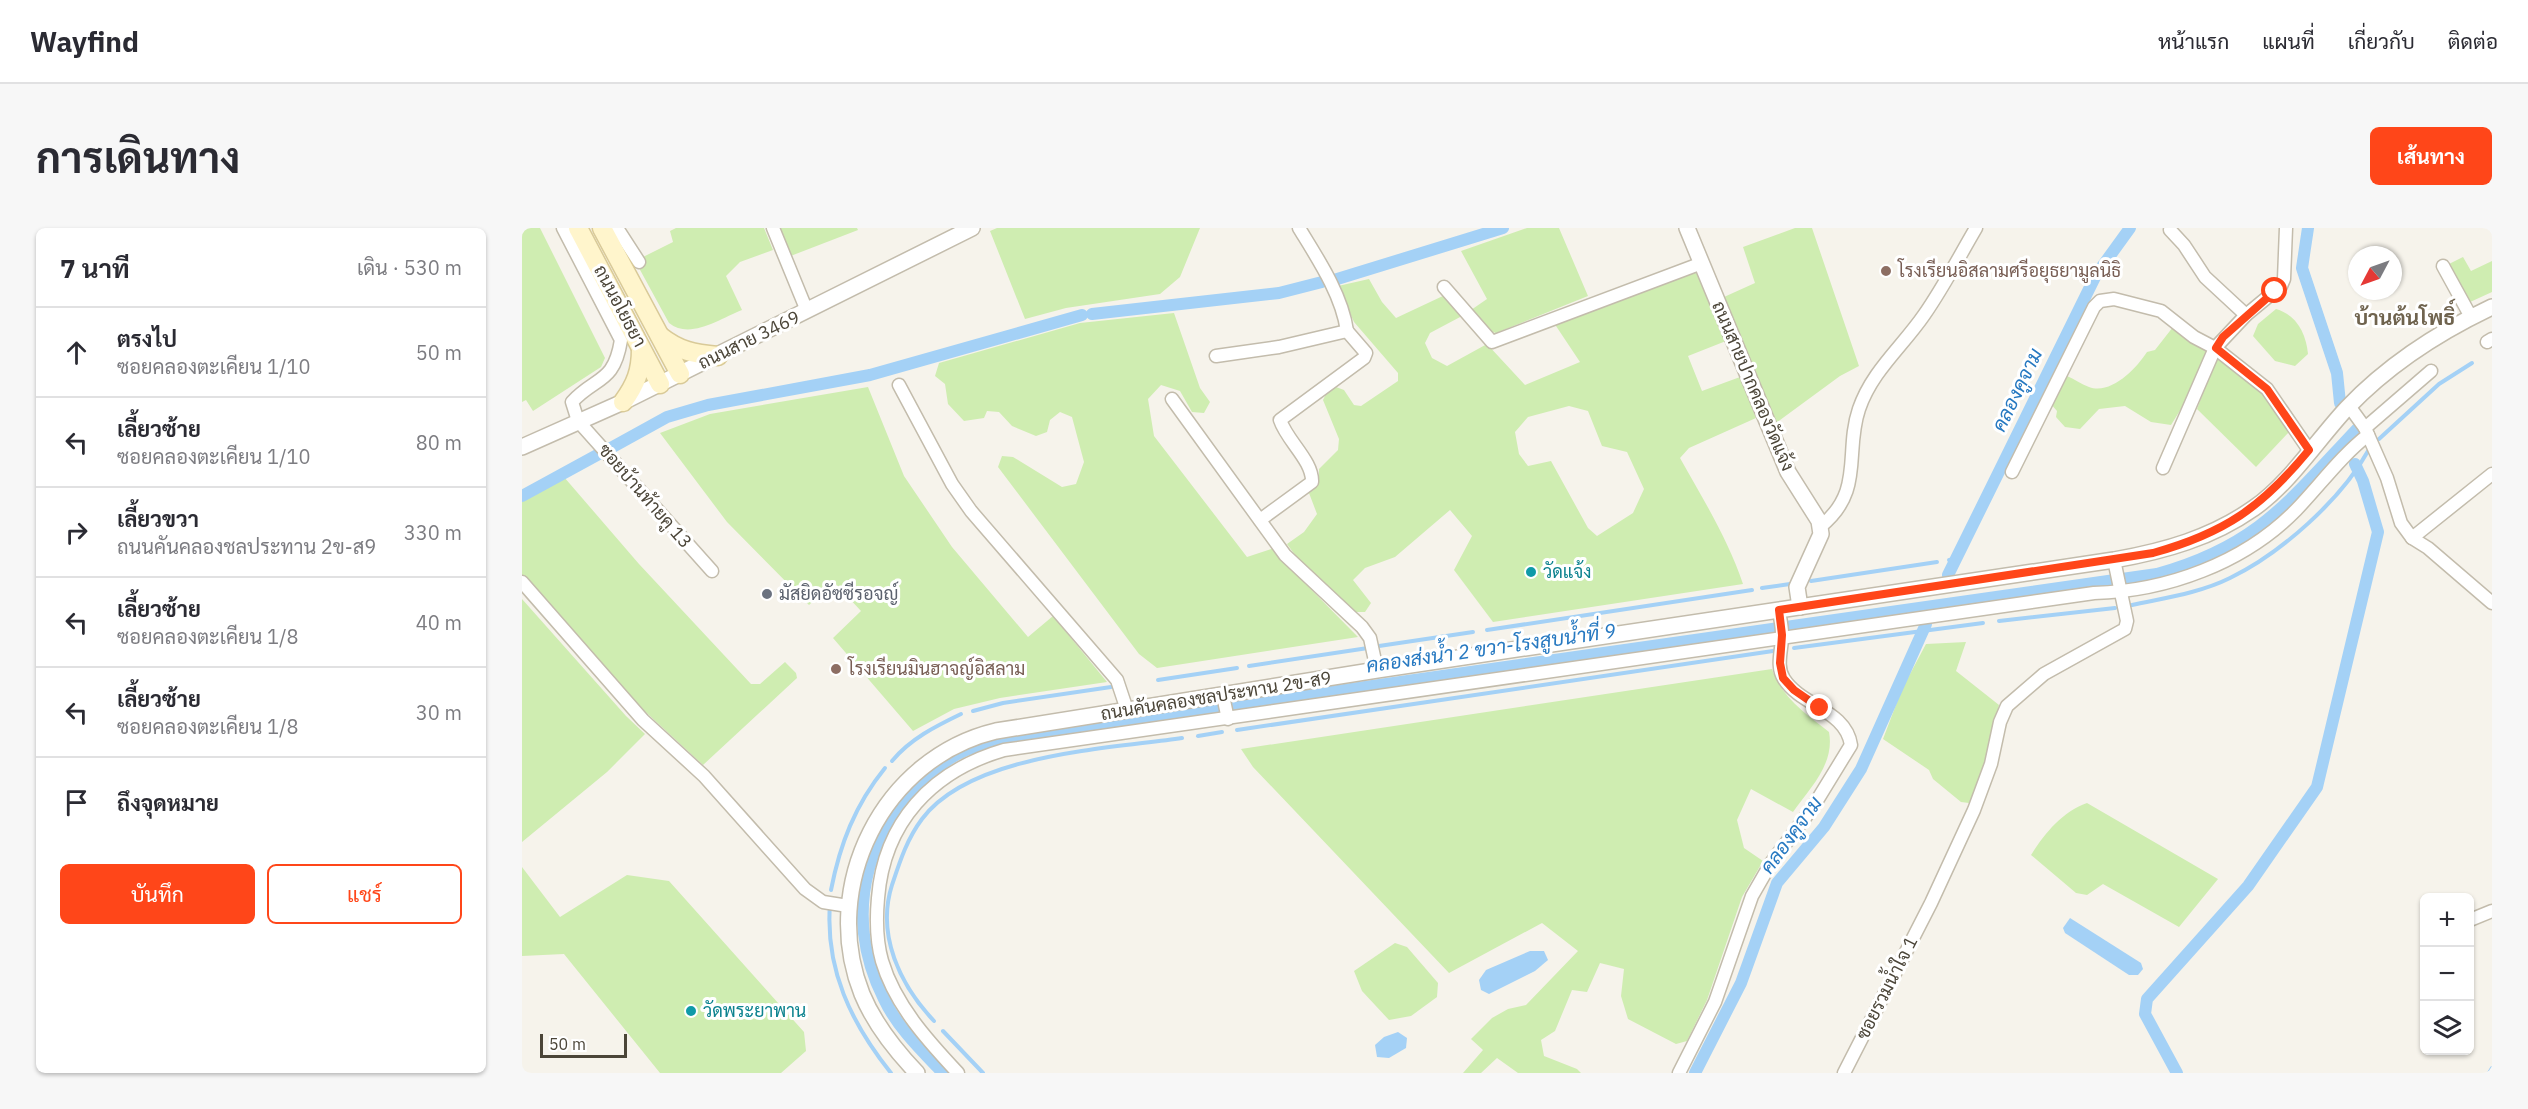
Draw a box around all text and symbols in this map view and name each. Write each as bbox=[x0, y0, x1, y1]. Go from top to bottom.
text: Wayfind bbox=[30, 23, 139, 60]
text: หน้าแรก bbox=[2158, 27, 2229, 55]
text: แผนที่ bbox=[2262, 27, 2315, 55]
text: เกี่ยวกับ bbox=[2348, 27, 2415, 55]
text: ติดต่อ bbox=[2448, 27, 2498, 55]
button: เส้นทาง bbox=[2370, 127, 2492, 185]
text: การเดินทาง bbox=[36, 130, 240, 185]
north arrow bbox=[2348, 246, 2402, 300]
text: 7 นาที bbox=[60, 251, 130, 285]
text: เดิน · 530 m bbox=[357, 254, 462, 281]
place label: โรงเรียนอิสลามศรีอยุธยามูลนิธิ bbox=[1897, 258, 2121, 284]
street label: ถนนอโยธยา bbox=[589, 260, 653, 351]
marker: โรงเรียนอิสลามศรีอยุธยามูลนิธิ bbox=[1879, 264, 1893, 278]
route start bbox=[2261, 277, 2287, 303]
street label: ถนนสายปากคลองวัดแจ้ง bbox=[1707, 297, 1800, 474]
district label: บ้านต้นโพธิ์ bbox=[2354, 298, 2456, 331]
street label: ถนนสาย 3469 bbox=[694, 305, 803, 374]
text: ตรงไป bbox=[117, 324, 177, 353]
icon: ahead bbox=[60, 336, 93, 369]
text: 50 m bbox=[416, 339, 462, 366]
water label: คลองคูจาม bbox=[1985, 344, 2050, 437]
text: ซอยคลองตะเคียน 1/10 bbox=[117, 353, 311, 380]
text: เลี้ยวซ้าย bbox=[117, 414, 201, 443]
icon: left bbox=[60, 426, 93, 459]
text: 80 m bbox=[416, 429, 462, 456]
street label: ซอยบ้านท้ายคู 13 bbox=[592, 439, 697, 554]
text: ซอยคลองตะเคียน 1/10 bbox=[117, 443, 311, 470]
text: เลี้ยวขวา bbox=[117, 504, 199, 533]
icon: right bbox=[60, 516, 93, 549]
text: 330 m bbox=[404, 519, 462, 546]
text: ถนนคันคลองชลประทาน 2ข-ส9 bbox=[117, 533, 376, 560]
place label: วัดแจ้ง bbox=[1543, 560, 1591, 583]
marker: วัดแจ้ง bbox=[1524, 565, 1538, 579]
place label: มัสยิดอัซซีรอจญ์ bbox=[779, 581, 898, 605]
marker: มัสยิดอัซซีรอจญ์ bbox=[760, 587, 774, 601]
text: เลี้ยวซ้าย bbox=[117, 594, 201, 623]
icon: left bbox=[60, 606, 93, 639]
text: 40 m bbox=[416, 609, 462, 636]
water label: คลองส่งน้ำ 2 ขวา-โรงสูบน้ำที่ 9 bbox=[1364, 613, 1618, 680]
text: ซอยคลองตะเคียน 1/8 bbox=[117, 623, 299, 650]
place label: โรงเรียนมินฮาจญ์อิสลาม bbox=[847, 656, 1025, 680]
marker: โรงเรียนมินฮาจญ์อิสลาม bbox=[829, 662, 843, 676]
street label: ถนนคันคลองชลประทาน 2ข-ส9 bbox=[1099, 666, 1333, 725]
text: เลี้ยวซ้าย bbox=[117, 684, 201, 713]
route end bbox=[1806, 694, 1832, 720]
icon: left bbox=[60, 696, 93, 729]
text: 30 m bbox=[416, 699, 462, 726]
text: ซอยคลองตะเคียน 1/8 bbox=[117, 713, 299, 740]
icon: arrive bbox=[60, 786, 93, 819]
text: ถึงจุดหมาย bbox=[117, 788, 219, 817]
water label: คลองคูจาม bbox=[1753, 791, 1829, 880]
button: บันทึก bbox=[60, 864, 255, 924]
button: แชร์ bbox=[267, 864, 462, 924]
map controls bbox=[2420, 893, 2474, 1055]
button: + bbox=[2420, 893, 2474, 947]
street label: ซอยรวมน้ำใจ 1 bbox=[1847, 930, 1922, 1043]
button: − bbox=[2420, 947, 2474, 1001]
place label: วัดพระยาพาน bbox=[703, 999, 806, 1022]
button: layers bbox=[2420, 1001, 2474, 1055]
marker: วัดพระยาพาน bbox=[684, 1004, 698, 1018]
scale bar bbox=[540, 1031, 627, 1058]
text: 50 m bbox=[549, 1034, 586, 1054]

